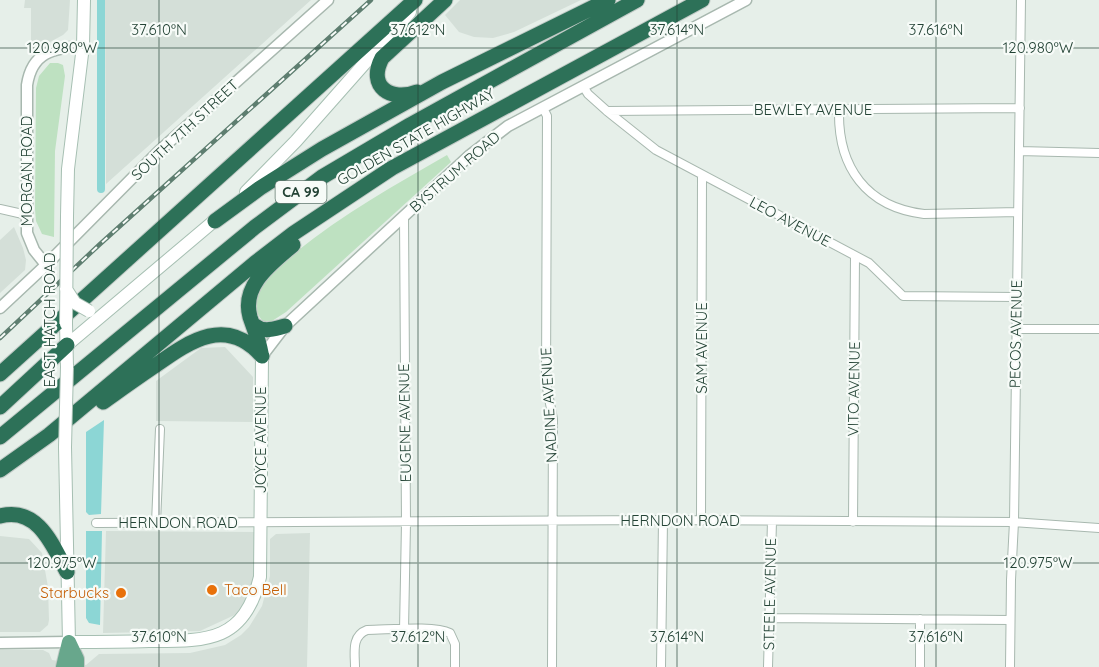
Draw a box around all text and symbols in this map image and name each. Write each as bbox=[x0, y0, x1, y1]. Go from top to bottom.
text: 37.610°N bbox=[131, 20, 187, 39]
text: 37.612°N bbox=[390, 20, 446, 39]
text: 37.614°N bbox=[650, 20, 704, 39]
text: 37.616°N bbox=[909, 20, 963, 39]
text: 120.980°W bbox=[27, 38, 98, 57]
text: 120.980°W bbox=[1003, 38, 1074, 57]
street label: SOUTH 7TH STREET bbox=[127, 75, 242, 184]
street label: GOLDEN STATE HIGHWAY bbox=[334, 83, 499, 190]
street label: BEWLEY AVENUE bbox=[754, 100, 872, 119]
street label: MORGAN ROAD bbox=[17, 115, 36, 226]
street label: BYSTRUM ROAD bbox=[405, 127, 504, 216]
road number: CA 99 bbox=[276, 181, 326, 203]
street label: LEO AVENUE bbox=[746, 192, 834, 251]
street label: EAST HATCH ROAD bbox=[40, 252, 59, 387]
street label: PECOS AVENUE bbox=[1005, 280, 1026, 388]
street label: SAM AVENUE bbox=[692, 302, 711, 394]
street label: VITO AVENUE bbox=[843, 341, 864, 437]
street label: NADINE AVENUE bbox=[536, 347, 561, 463]
street label: EUGENE AVENUE bbox=[394, 364, 415, 482]
street label: JOYCE AVENUE bbox=[251, 386, 270, 494]
street label: HERNDON ROAD bbox=[620, 511, 740, 530]
street label: HERNDON ROAD bbox=[118, 513, 238, 532]
street label: STEELE AVENUE bbox=[759, 538, 780, 650]
text: 120.975°W bbox=[28, 553, 97, 572]
text: 120.975°W bbox=[1004, 553, 1073, 572]
place label: Taco Bell bbox=[224, 580, 287, 599]
place label: Starbucks bbox=[40, 583, 109, 602]
marker: Taco Bell bbox=[205, 583, 219, 597]
marker: Starbucks bbox=[114, 586, 128, 600]
text: 37.610°N bbox=[131, 627, 187, 646]
text: 37.612°N bbox=[390, 627, 446, 646]
text: 37.614°N bbox=[650, 627, 704, 646]
text: 37.616°N bbox=[909, 627, 963, 646]

